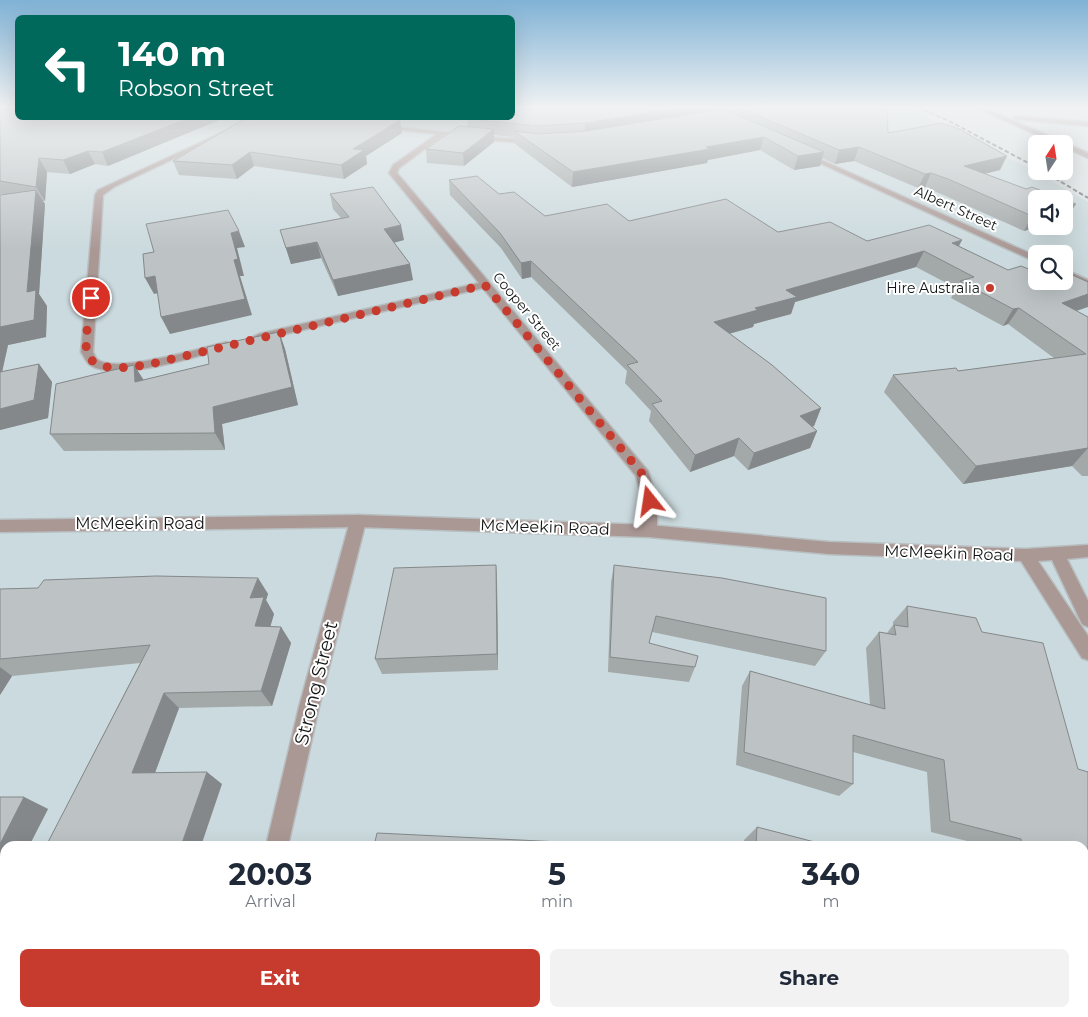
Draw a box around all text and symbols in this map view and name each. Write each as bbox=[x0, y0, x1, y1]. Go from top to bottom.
text: 140 m bbox=[118, 32, 226, 75]
icon: left bbox=[35, 35, 100, 100]
text: Robson Street bbox=[118, 75, 274, 102]
north arrow bbox=[1028, 135, 1072, 180]
map controls bbox=[1028, 135, 1073, 290]
street label: Albert Street bbox=[912, 182, 1001, 234]
button: sound bbox=[1028, 190, 1073, 235]
button: search bbox=[1028, 245, 1073, 290]
street label: Cooper Street bbox=[489, 268, 565, 354]
pin bbox=[70, 277, 112, 319]
place label: Hire Australia bbox=[886, 279, 980, 297]
marker: Hire Australia bbox=[984, 282, 996, 294]
icon: arrive bbox=[77, 284, 105, 312]
position arrow bbox=[623, 474, 675, 526]
street label: McMeekin Road bbox=[75, 514, 205, 533]
street label: McMeekin Road bbox=[480, 515, 610, 539]
street label: McMeekin Road bbox=[884, 541, 1014, 565]
street label: Strong Street bbox=[289, 618, 343, 747]
text: 20:03 bbox=[229, 856, 312, 893]
text: 5 bbox=[548, 856, 566, 893]
text: 340 bbox=[802, 856, 860, 893]
text: Arrival bbox=[245, 892, 296, 911]
text: min bbox=[541, 892, 573, 911]
text: m bbox=[823, 892, 840, 911]
button: Exit bbox=[20, 949, 540, 1007]
button: Share bbox=[550, 949, 1069, 1007]

